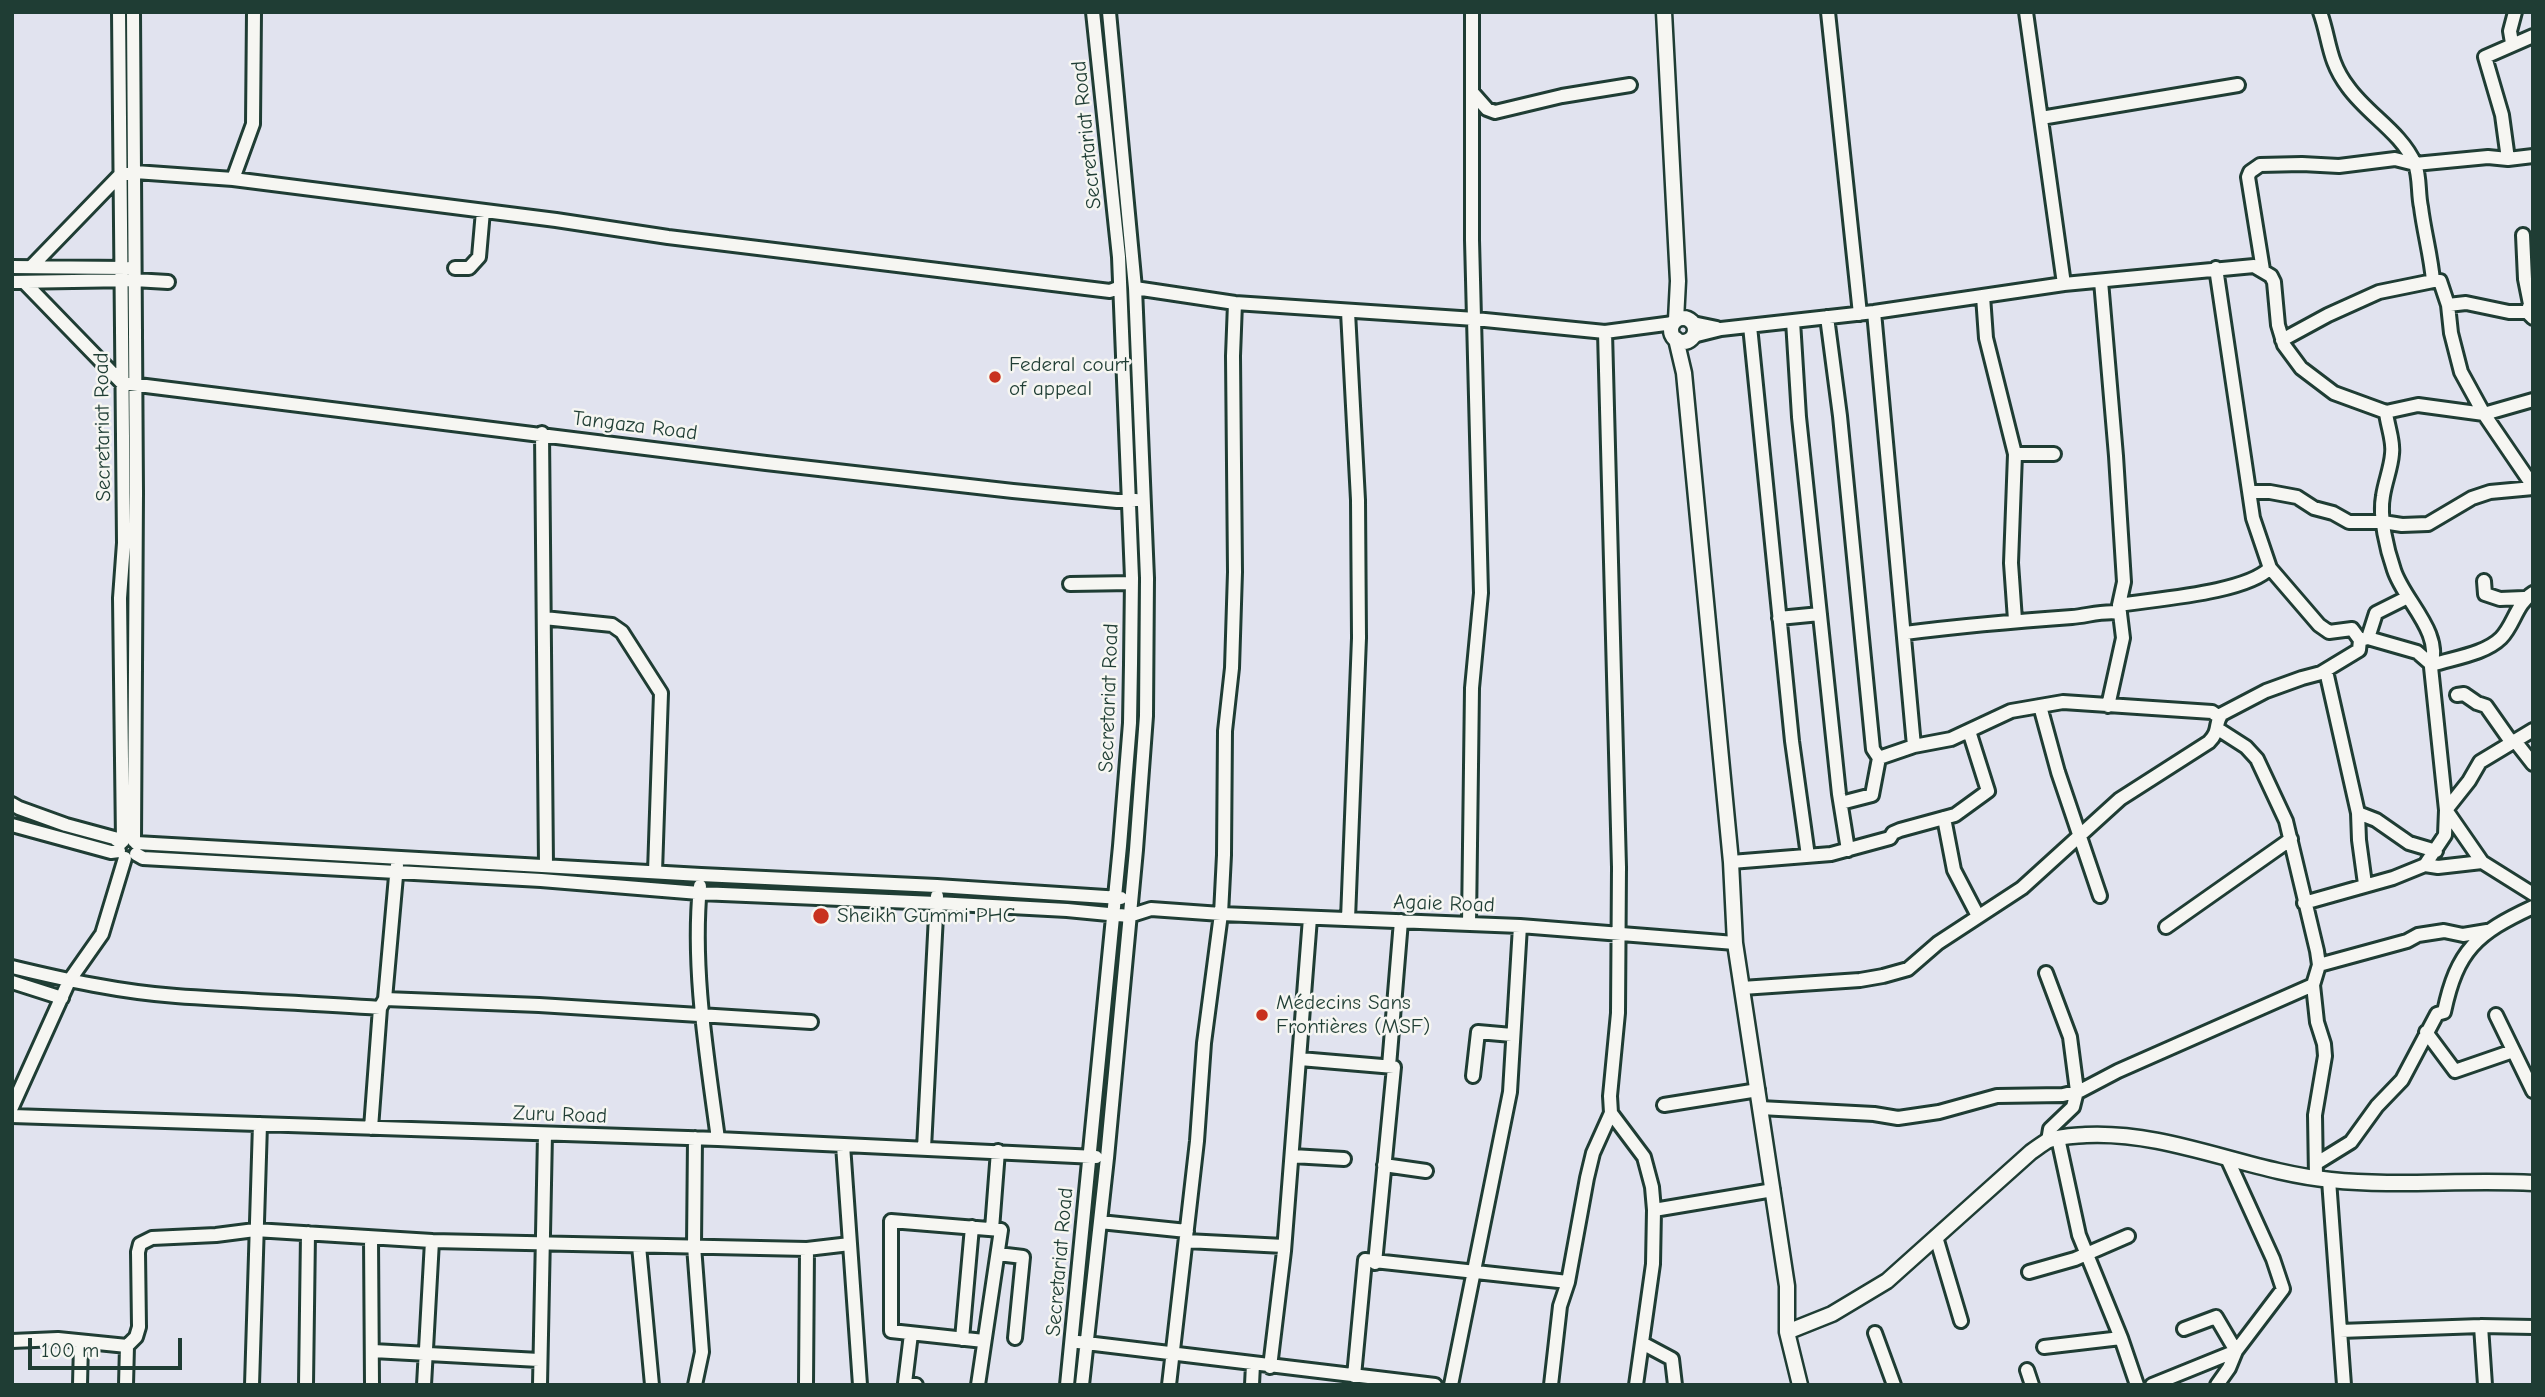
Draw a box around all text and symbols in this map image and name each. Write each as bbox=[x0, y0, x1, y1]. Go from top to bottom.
street label: Secretariat Road bbox=[1067, 59, 1107, 211]
street label: Secretariat Road bbox=[89, 352, 117, 502]
place label: Federal court of appeal bbox=[1009, 352, 1129, 402]
marker: Federal court of appeal bbox=[987, 369, 1003, 385]
street label: Tangaza Road bbox=[571, 406, 699, 446]
street label: Secretariat Road bbox=[1094, 623, 1124, 773]
street label: Agaie Road bbox=[1393, 890, 1495, 918]
place label: Sheikh Gummi PHC bbox=[837, 903, 1016, 929]
marker: Sheikh Gummi PHC bbox=[811, 906, 831, 926]
place label: Médecins Sans Frontières (MSF) bbox=[1276, 990, 1430, 1040]
marker: Médecins Sans Frontières (MSF) bbox=[1254, 1007, 1270, 1023]
street label: Zuru Road bbox=[512, 1101, 608, 1129]
street label: Secretariat Road bbox=[1041, 1187, 1079, 1337]
scale bar bbox=[32, 1324, 186, 1368]
text: 100 m bbox=[41, 1338, 99, 1362]

